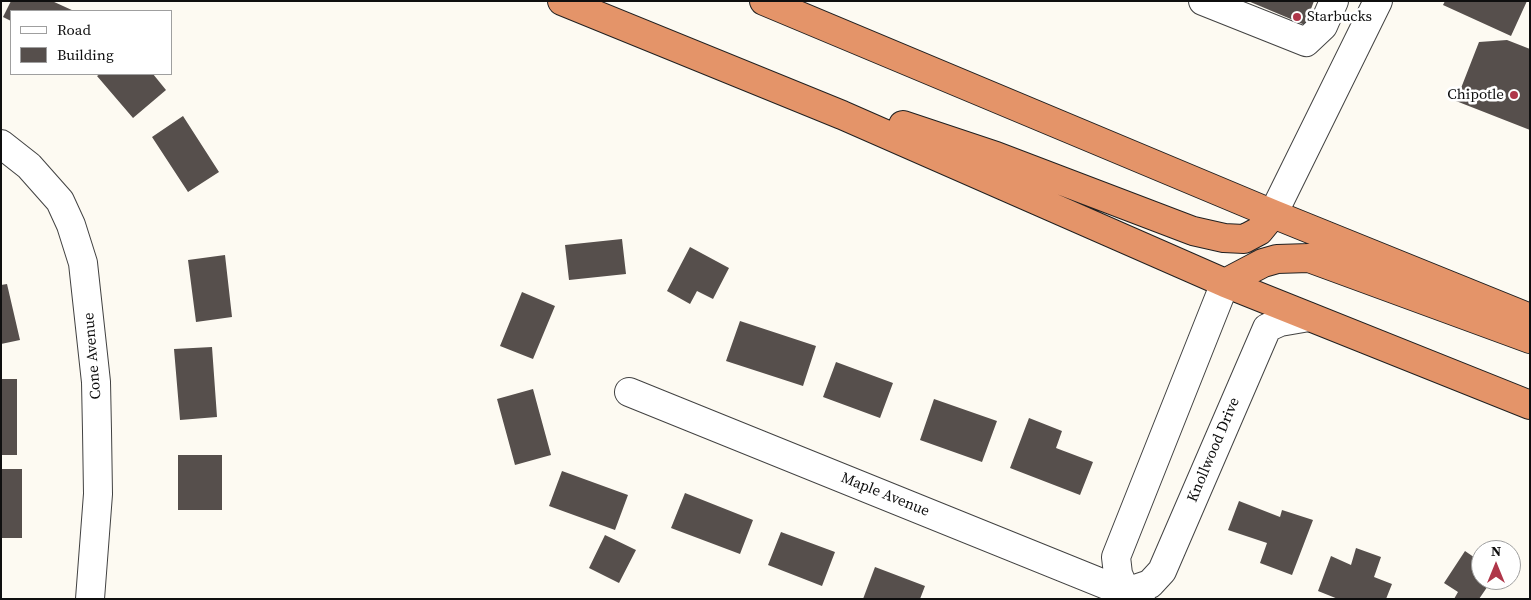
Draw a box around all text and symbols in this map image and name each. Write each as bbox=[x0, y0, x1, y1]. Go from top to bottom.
place label: Starbucks bbox=[1307, 8, 1372, 26]
legend bbox=[10, 10, 172, 75]
marker: Starbucks bbox=[1291, 11, 1303, 23]
text: Road bbox=[57, 19, 91, 40]
text: Building bbox=[57, 44, 114, 65]
place label: Chipotle bbox=[1447, 86, 1504, 104]
marker: Chipotle bbox=[1508, 89, 1520, 101]
street label: Cone Avenue bbox=[80, 312, 106, 400]
street label: Knollwood Drive bbox=[1184, 395, 1244, 505]
street label: Maple Avenue bbox=[838, 469, 932, 521]
north arrow bbox=[1471, 540, 1521, 590]
text: N bbox=[1491, 541, 1501, 561]

